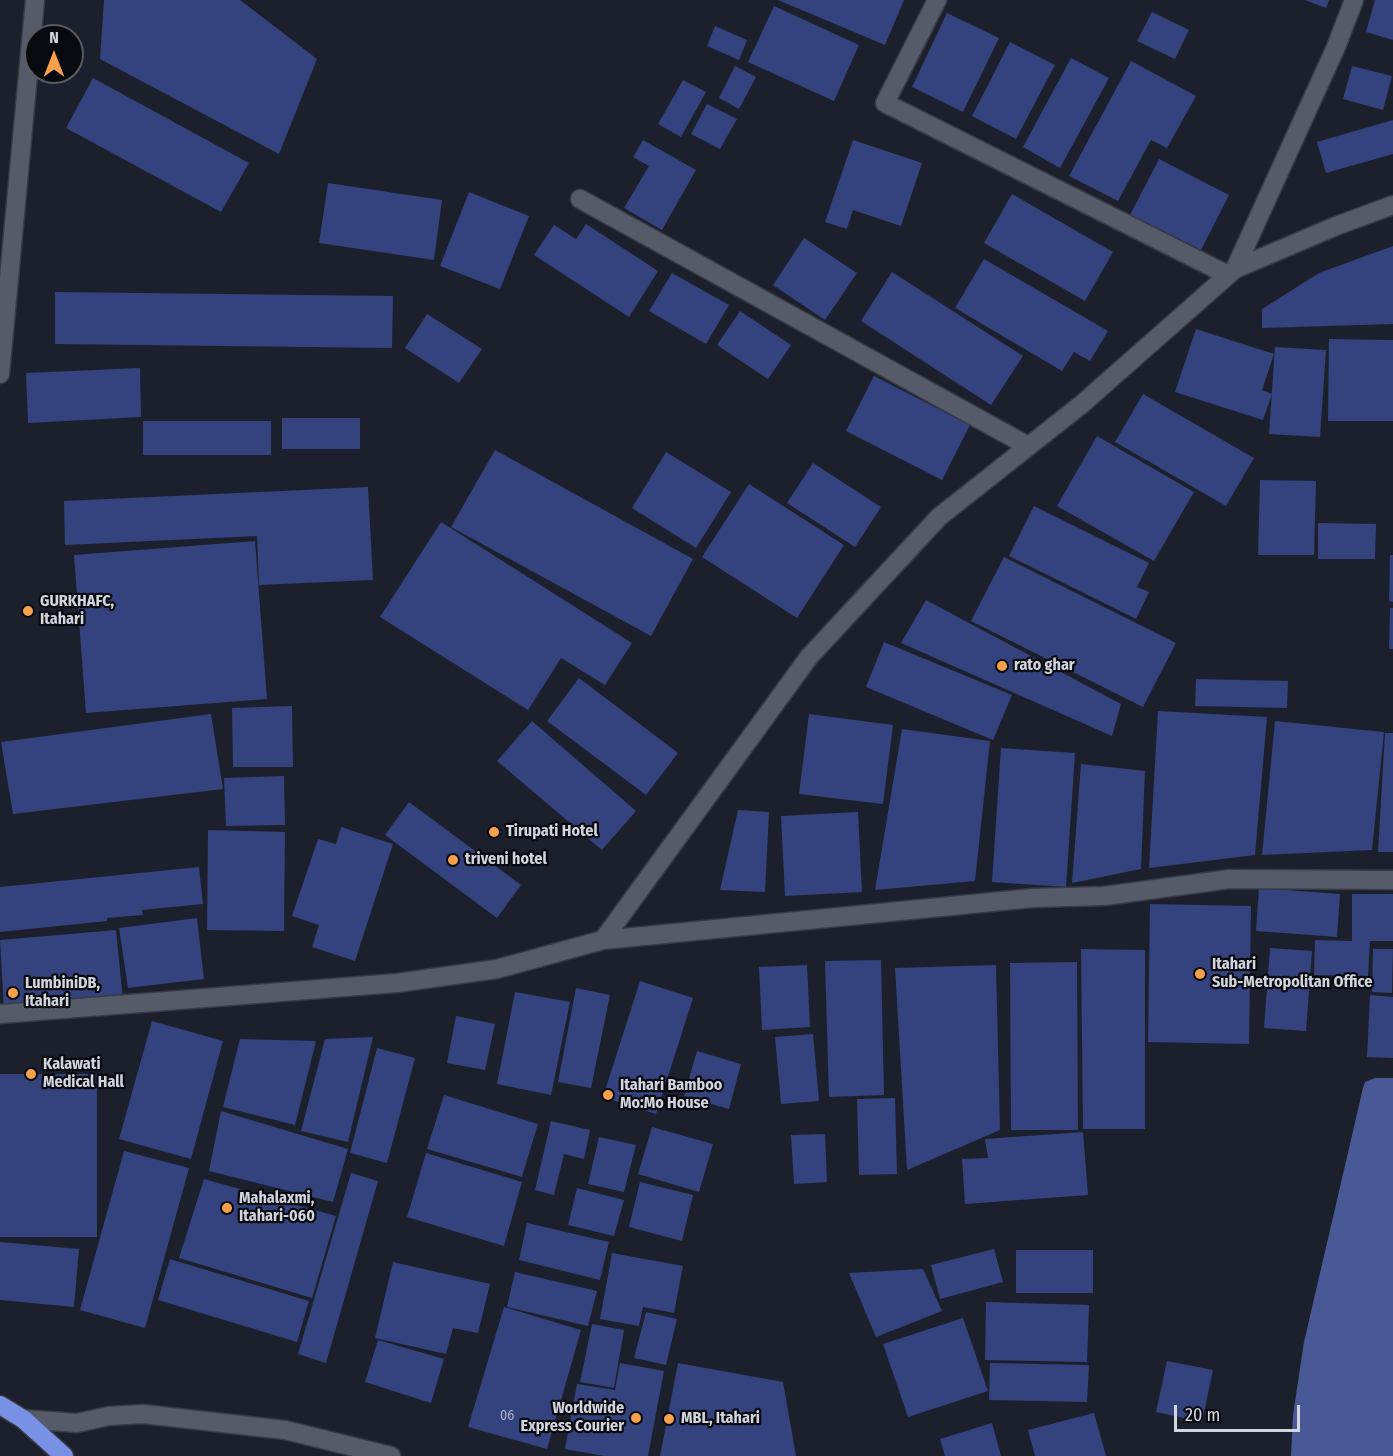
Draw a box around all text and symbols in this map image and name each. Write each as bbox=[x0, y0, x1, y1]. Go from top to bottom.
north arrow bbox=[24, 24, 84, 84]
text: N bbox=[49, 28, 59, 47]
place label: GURKHAFC, Itahari bbox=[40, 592, 114, 630]
marker: GURKHAFC, Itahari bbox=[21, 604, 35, 618]
place label: rato ghar bbox=[1014, 656, 1075, 676]
marker: rato ghar bbox=[995, 659, 1009, 673]
place label: Tirupati Hotel bbox=[506, 822, 598, 842]
marker: Tirupati Hotel bbox=[487, 825, 501, 839]
place label: triveni hotel bbox=[465, 850, 547, 870]
marker: triveni hotel bbox=[446, 853, 460, 867]
place label: Itahari Sub-Metropolitan Office bbox=[1212, 955, 1372, 993]
marker: Itahari Sub-Metropolitan Office bbox=[1193, 967, 1207, 981]
place label: LumbiniDB, Itahari bbox=[25, 974, 100, 1012]
marker: LumbiniDB, Itahari bbox=[6, 986, 20, 1000]
place label: Kalawati Medical Hall bbox=[43, 1055, 124, 1093]
marker: Kalawati Medical Hall bbox=[24, 1067, 38, 1081]
place label: Itahari Bamboo Mo:Mo House bbox=[620, 1076, 722, 1114]
marker: Itahari Bamboo Mo:Mo House bbox=[601, 1088, 615, 1102]
place label: Mahalaxmi, Itahari-060 bbox=[239, 1189, 315, 1227]
marker: Mahalaxmi, Itahari-060 bbox=[220, 1201, 234, 1215]
scale bar bbox=[1177, 1393, 1303, 1431]
place label: Worldwide Express Courier bbox=[521, 1399, 624, 1437]
text: 20 m bbox=[1185, 1404, 1220, 1426]
house number: 06 bbox=[500, 1408, 514, 1424]
place label: MBL, Itahari bbox=[681, 1409, 760, 1429]
marker: Worldwide Express Courier bbox=[629, 1411, 643, 1425]
marker: MBL, Itahari bbox=[662, 1412, 676, 1426]

